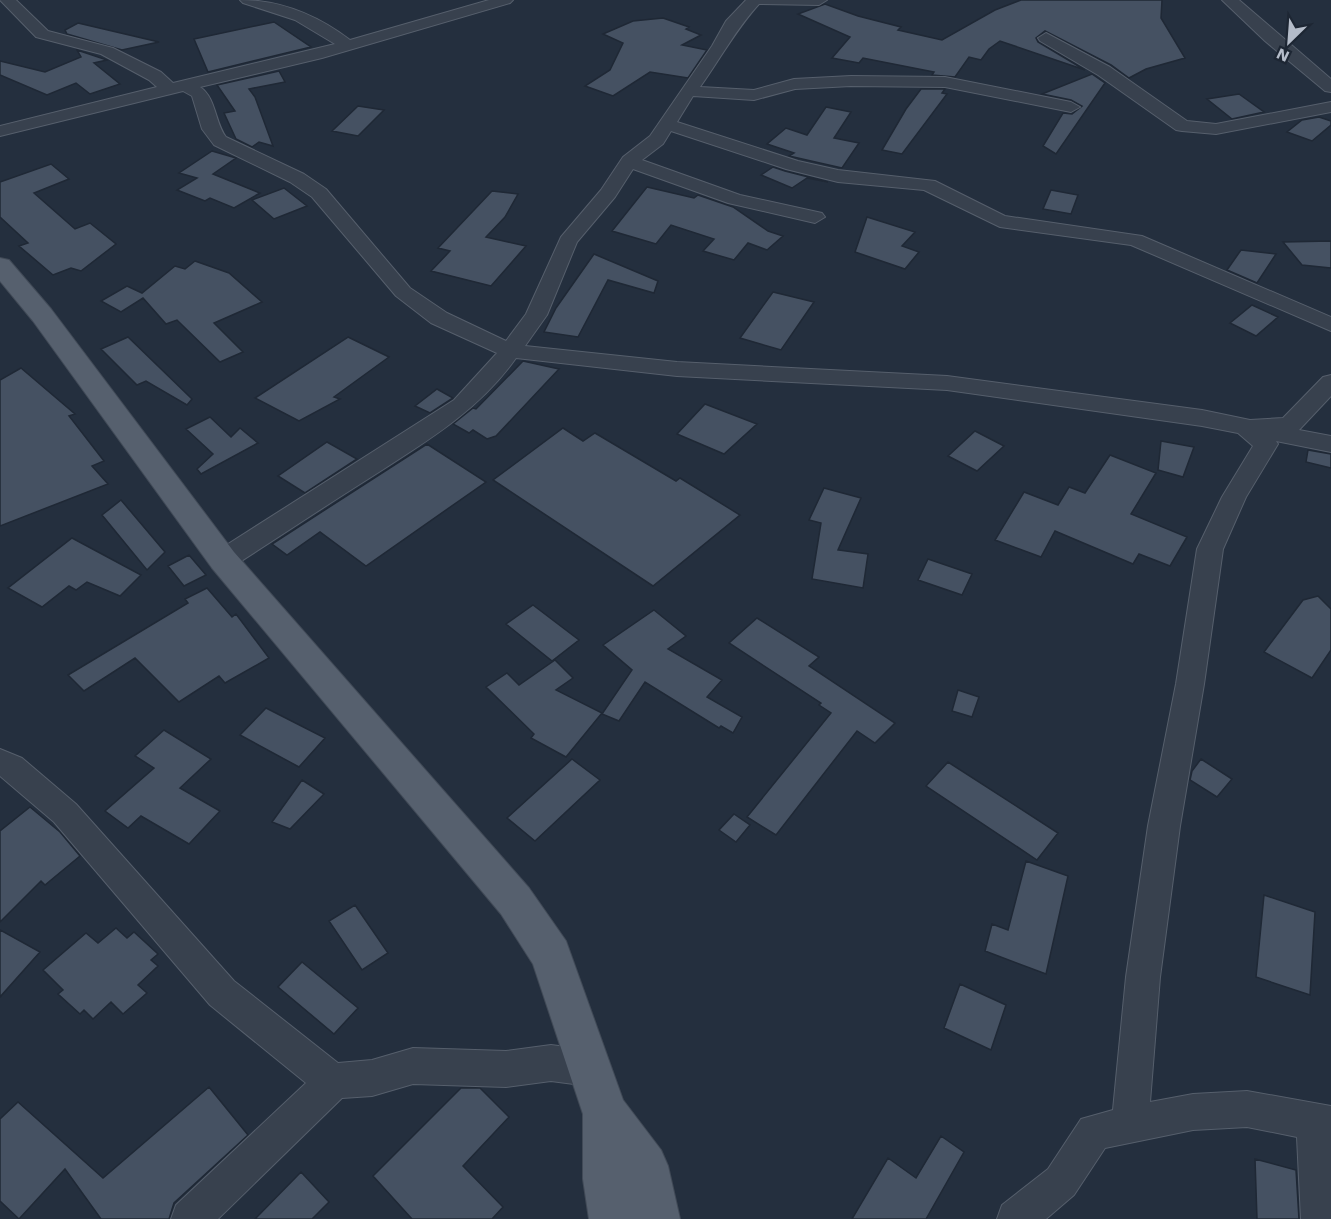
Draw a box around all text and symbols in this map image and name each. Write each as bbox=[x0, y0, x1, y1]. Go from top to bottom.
north arrow bbox=[1259, 12, 1319, 72]
text: N bbox=[1273, 44, 1292, 66]

